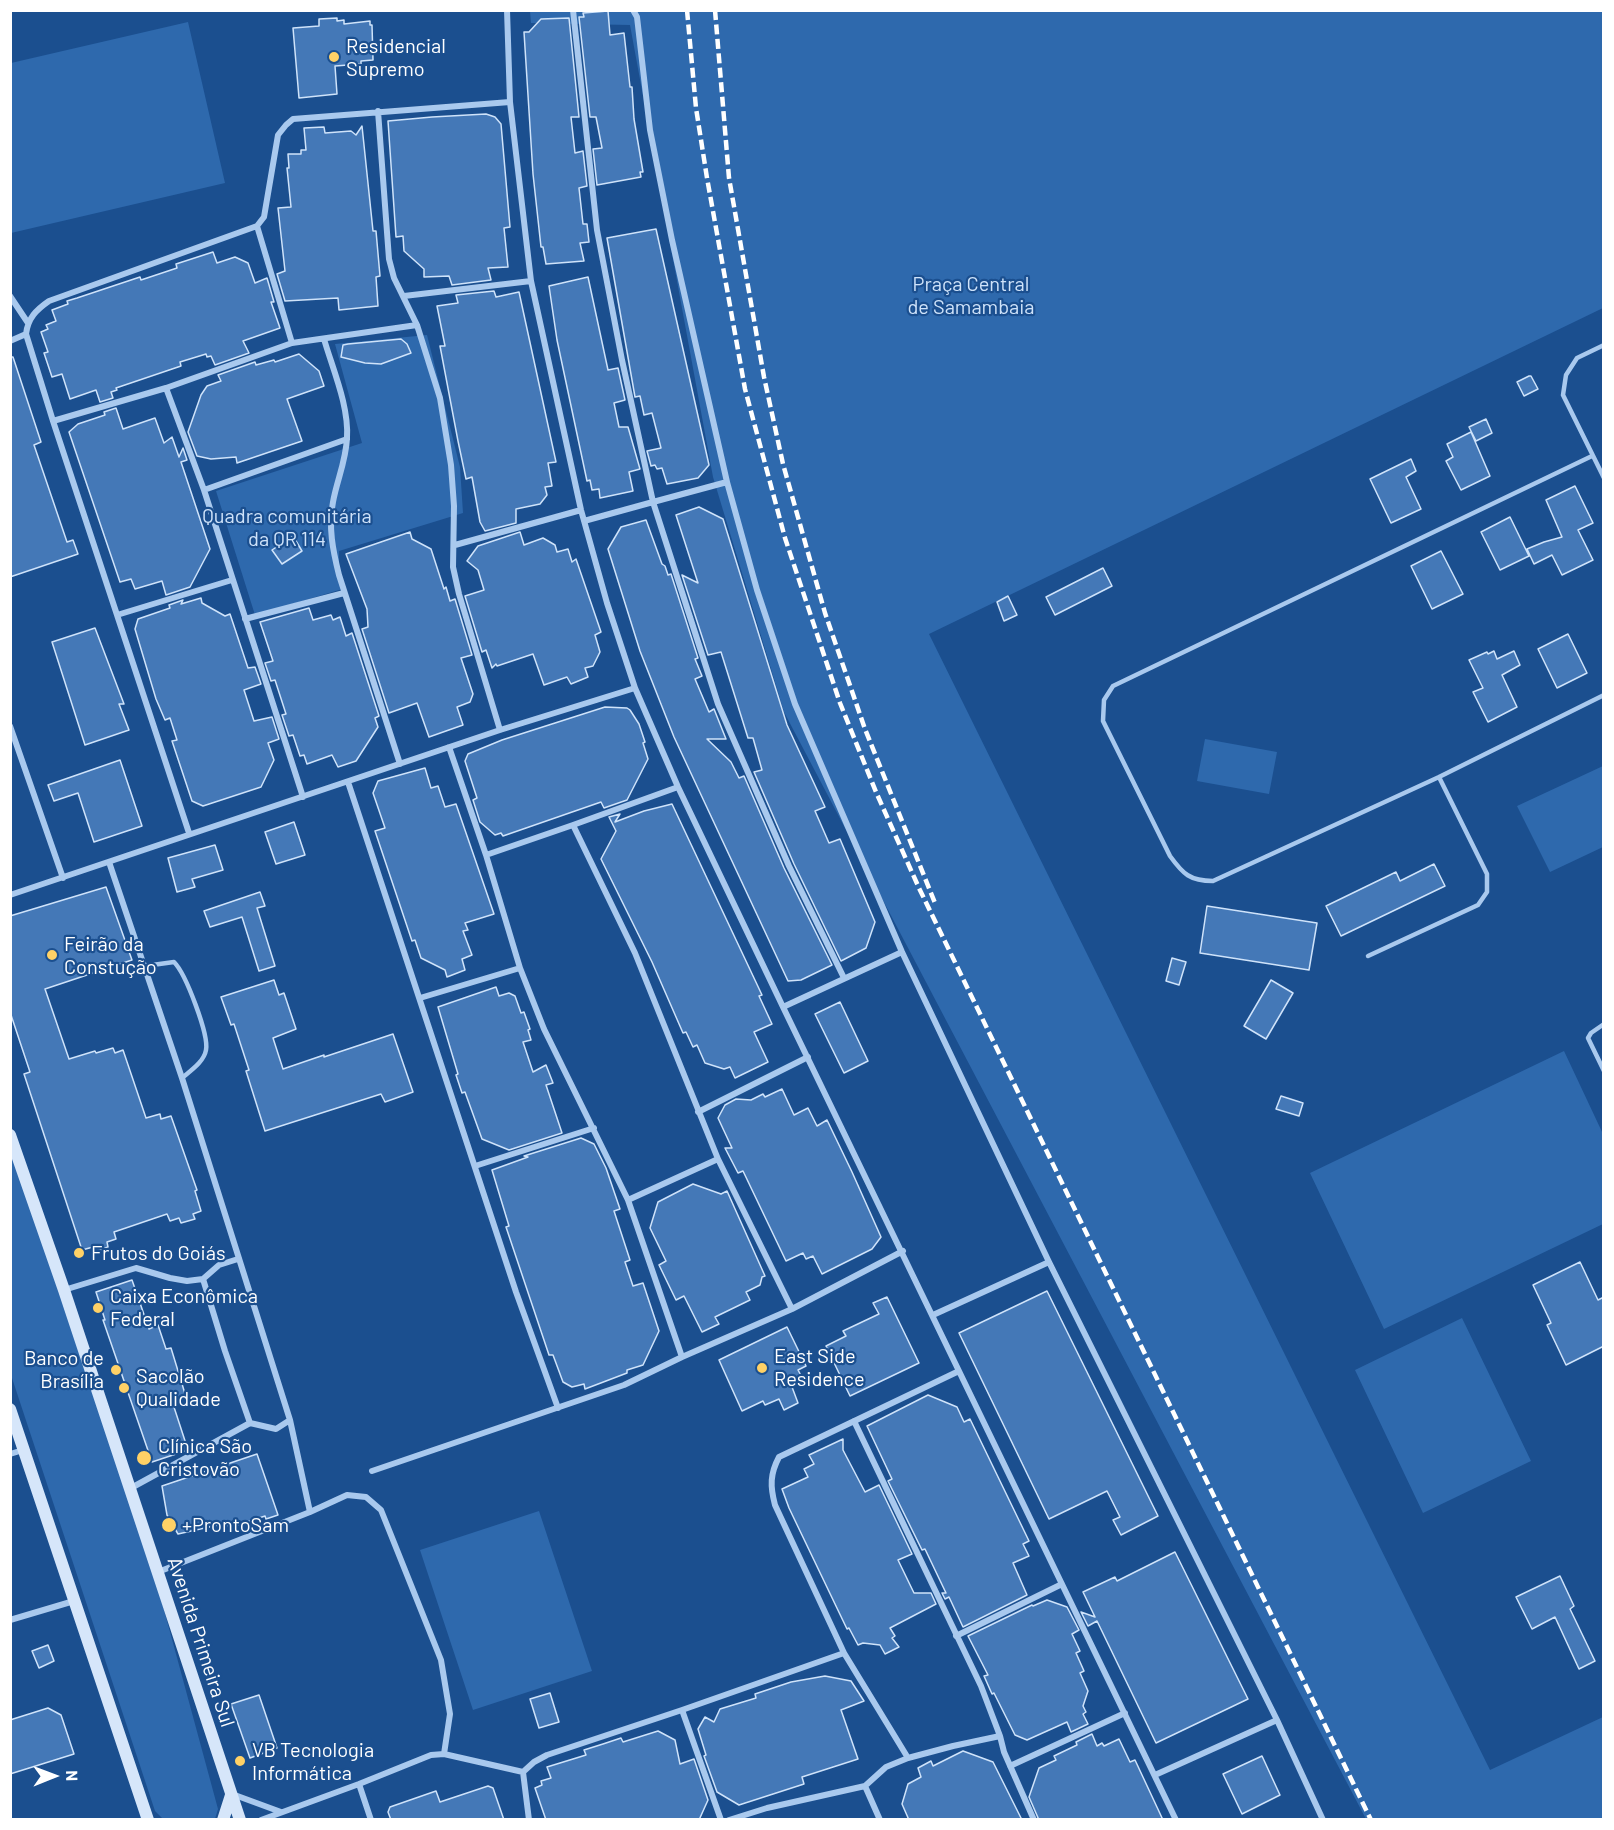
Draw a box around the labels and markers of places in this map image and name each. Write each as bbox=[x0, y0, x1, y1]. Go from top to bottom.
place label: Residencial Supremo bbox=[346, 34, 446, 81]
marker: Residencial Supremo bbox=[327, 50, 341, 64]
place label: Feirão da Constução bbox=[64, 932, 157, 979]
marker: Feirão da Constução bbox=[45, 948, 59, 962]
place label: Frutos do Goiás bbox=[91, 1241, 225, 1265]
marker: Frutos do Goiás bbox=[72, 1246, 86, 1260]
place label: Caixa Econômica Federal bbox=[110, 1284, 258, 1331]
marker: Caixa Econômica Federal bbox=[91, 1301, 105, 1315]
place label: East Side Residence bbox=[774, 1344, 865, 1391]
place label: Banco de Brasília bbox=[24, 1346, 104, 1393]
marker: East Side Residence bbox=[755, 1361, 769, 1375]
marker: Banco de Brasília bbox=[109, 1363, 123, 1377]
place label: Sacolão Qualidade bbox=[136, 1364, 221, 1411]
marker: Sacolão Qualidade bbox=[117, 1381, 131, 1395]
place label: Clínica São Cristovão bbox=[158, 1434, 252, 1481]
marker: Clínica São Cristovão bbox=[135, 1449, 153, 1467]
place label: +ProntoSam bbox=[182, 1513, 289, 1537]
marker: +ProntoSam bbox=[160, 1516, 178, 1534]
place label: VB Tecnologia Informática bbox=[252, 1738, 374, 1785]
marker: VB Tecnologia Informática bbox=[233, 1754, 247, 1768]

